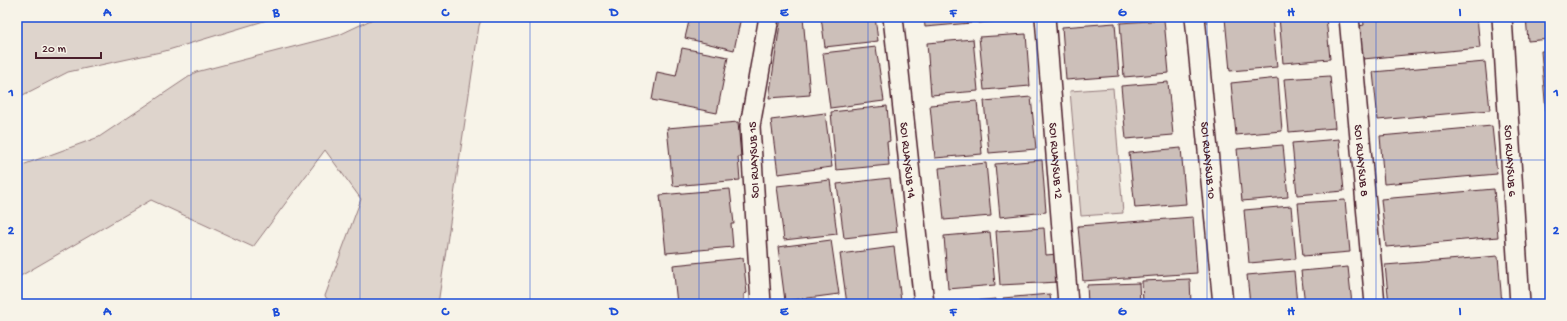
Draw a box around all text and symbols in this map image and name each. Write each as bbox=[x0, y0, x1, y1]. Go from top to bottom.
text: A bbox=[102, 6, 112, 21]
text: B bbox=[272, 6, 281, 21]
text: C bbox=[440, 6, 450, 21]
text: D bbox=[609, 6, 619, 21]
text: E bbox=[780, 6, 789, 21]
text: F bbox=[949, 6, 958, 21]
text: G bbox=[1118, 6, 1127, 21]
text: H bbox=[1287, 6, 1295, 21]
text: I bbox=[1458, 6, 1462, 21]
scale bar bbox=[36, 34, 101, 60]
text: 20 m bbox=[42, 43, 67, 57]
text: 1 bbox=[7, 86, 14, 101]
text: 1 bbox=[1552, 86, 1559, 101]
street label: SOI RUAYSUB 15 bbox=[747, 121, 763, 199]
street label: SOI RUAYSUB 10 bbox=[1196, 121, 1218, 200]
street label: SOI RUAYSUB 14 bbox=[895, 122, 918, 199]
street label: SOI RUAYSUB 12 bbox=[1044, 122, 1065, 200]
street label: SOI RUAYSUB 8 bbox=[1350, 124, 1370, 198]
street label: SOI RUAYSUB 6 bbox=[1500, 124, 1518, 198]
text: 2 bbox=[8, 224, 15, 239]
text: 2 bbox=[1553, 224, 1560, 239]
text: A bbox=[102, 305, 112, 320]
text: B bbox=[272, 305, 281, 320]
text: C bbox=[440, 305, 450, 320]
text: D bbox=[609, 305, 619, 320]
text: E bbox=[780, 305, 789, 320]
text: F bbox=[949, 305, 958, 320]
text: G bbox=[1118, 305, 1127, 320]
text: H bbox=[1287, 305, 1295, 320]
text: I bbox=[1458, 305, 1462, 320]

